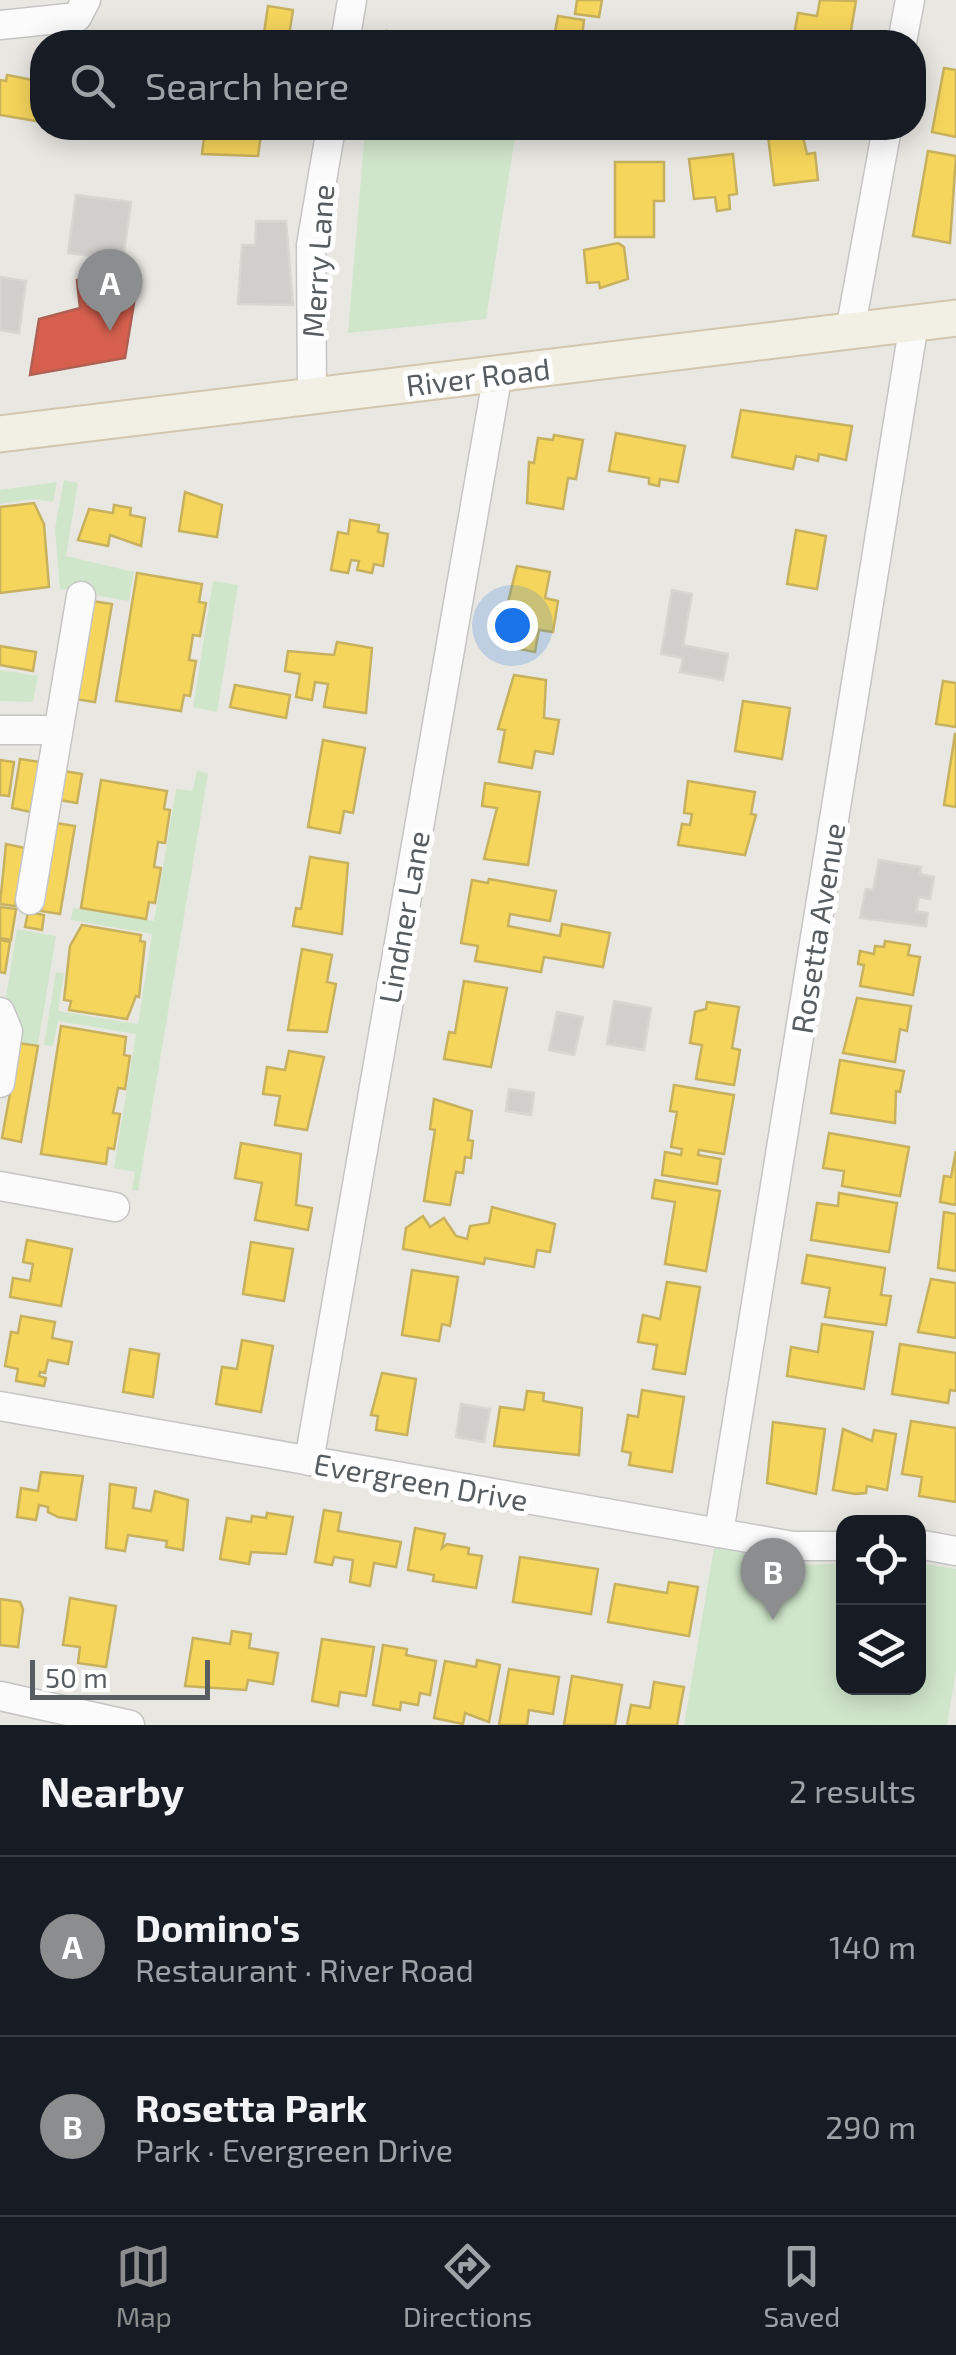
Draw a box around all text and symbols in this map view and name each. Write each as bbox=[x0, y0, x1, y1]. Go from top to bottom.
search box bbox=[30, 30, 926, 140]
icon: search bbox=[65, 58, 120, 113]
text: Search here bbox=[145, 62, 349, 108]
street label: Merry Lane bbox=[294, 183, 340, 339]
pin: A bbox=[78, 248, 142, 331]
street label: River Road bbox=[404, 349, 552, 403]
your location bbox=[487, 600, 538, 651]
street label: Rosetta Avenue bbox=[783, 820, 851, 1036]
street label: Lindner Lane bbox=[370, 828, 436, 1006]
street label: Evergreen Drive bbox=[311, 1444, 531, 1518]
map controls bbox=[836, 1515, 926, 1695]
button: locate bbox=[836, 1515, 926, 1605]
pin: B bbox=[740, 1538, 806, 1620]
button: layers bbox=[836, 1605, 926, 1695]
scale bar bbox=[30, 1655, 210, 1700]
text: 50 m bbox=[45, 1660, 108, 1694]
text: Nearby bbox=[40, 1765, 184, 1815]
text: 2 results bbox=[789, 1771, 916, 1809]
text: Domino's bbox=[135, 1904, 300, 1950]
text: A bbox=[62, 1927, 83, 1965]
text: 140 m bbox=[829, 1927, 916, 1965]
text: Restaurant · River Road bbox=[135, 1950, 474, 1988]
text: Rosetta Park bbox=[135, 2084, 367, 2130]
text: B bbox=[62, 2107, 83, 2145]
text: 290 m bbox=[825, 2107, 916, 2145]
text: Park · Evergreen Drive bbox=[135, 2130, 453, 2168]
tab: Map bbox=[116, 2239, 172, 2333]
tab: Directions bbox=[403, 2239, 532, 2333]
tab: Saved bbox=[764, 2239, 840, 2333]

